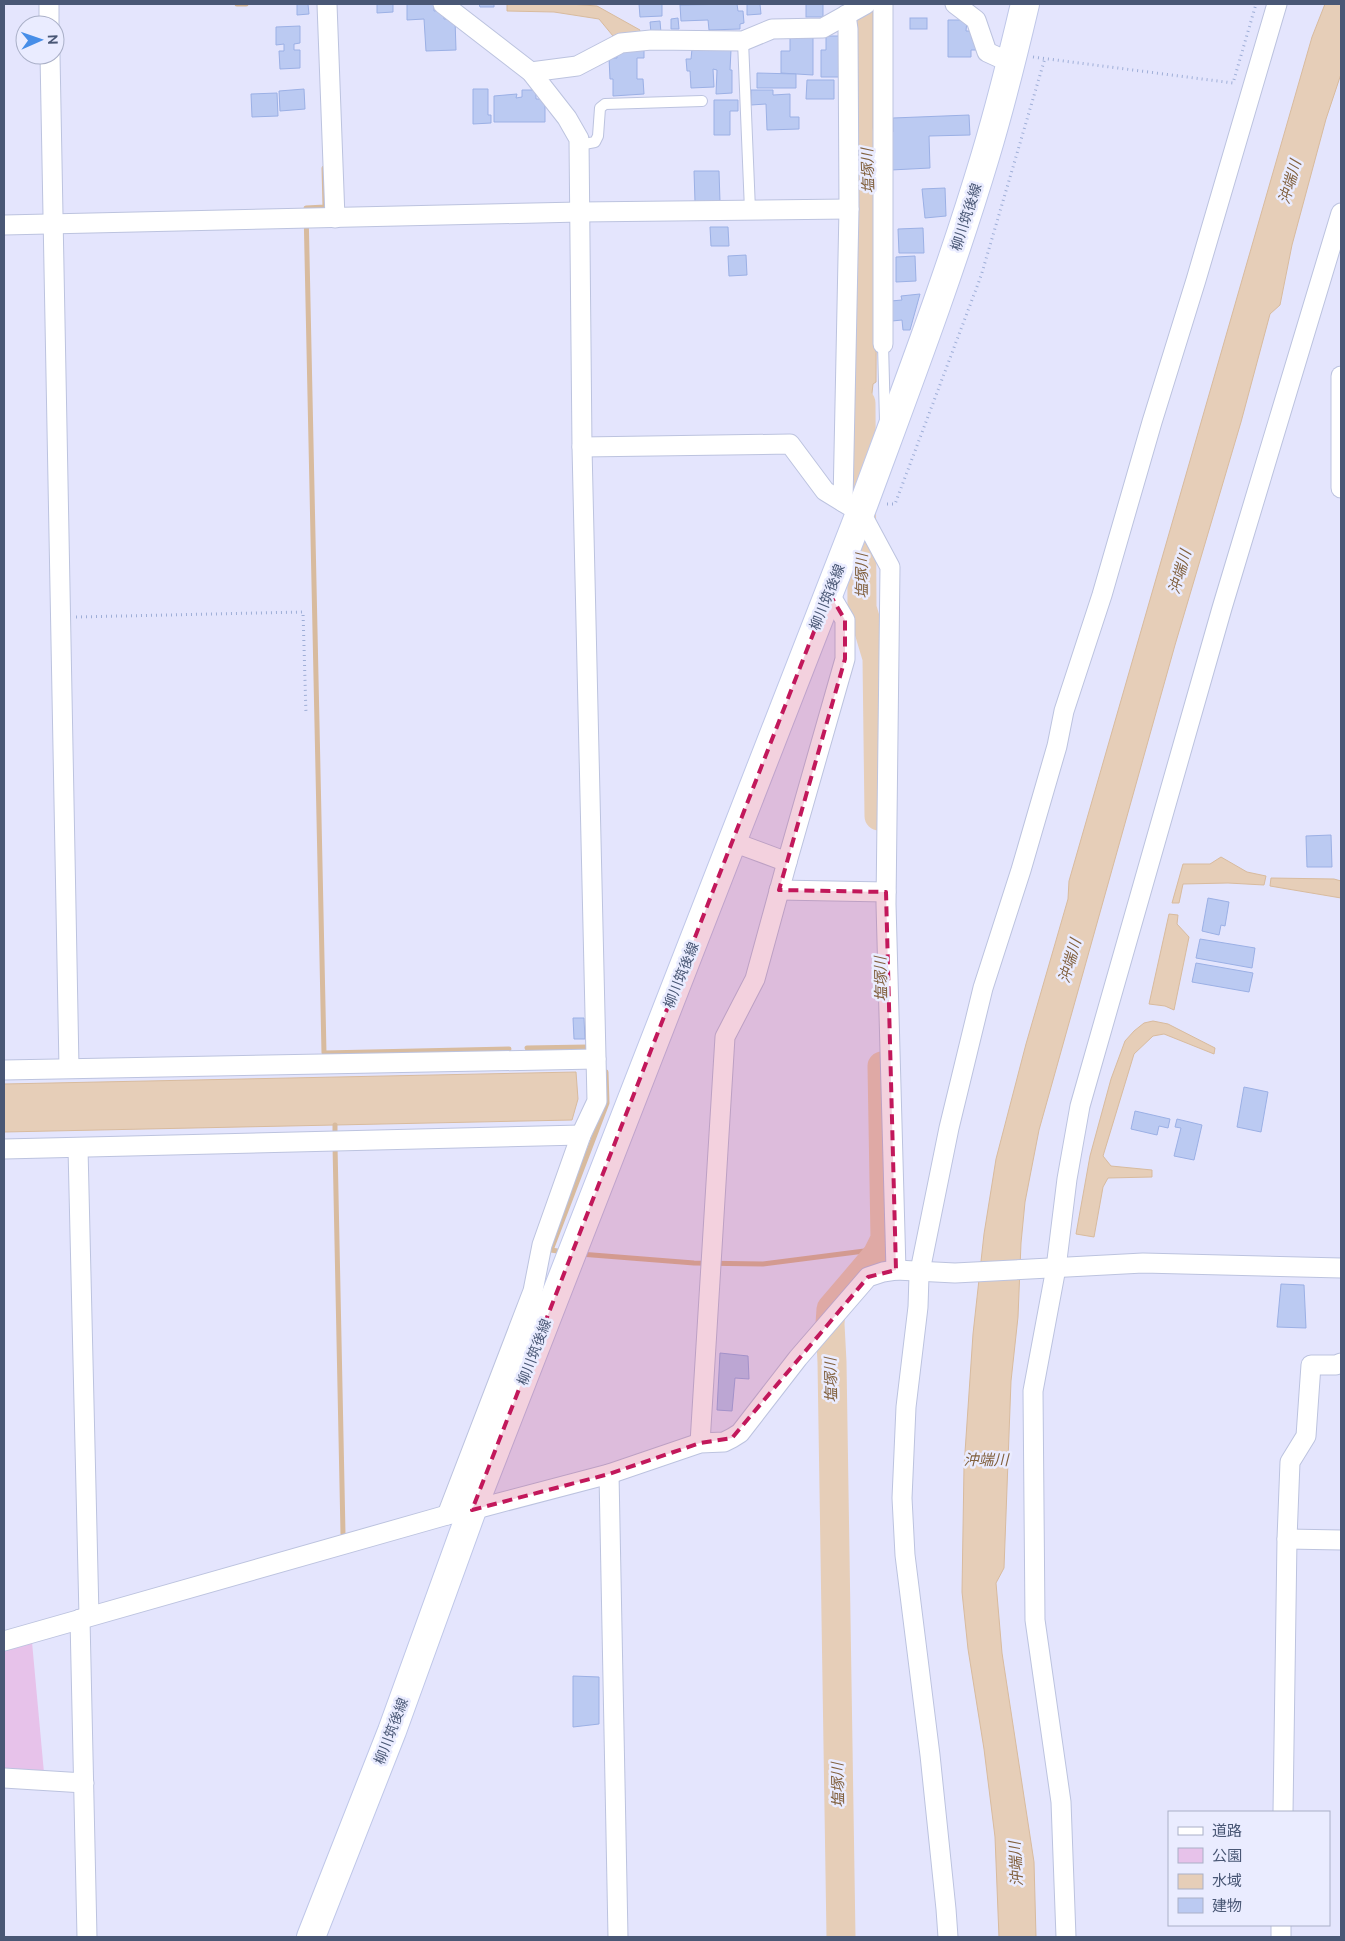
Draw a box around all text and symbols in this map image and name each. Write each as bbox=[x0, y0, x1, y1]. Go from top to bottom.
north arrow bbox=[15, 15, 65, 65]
text: N bbox=[45, 34, 61, 45]
water label: 塩塚川 bbox=[858, 146, 877, 194]
water label: 沖端川 bbox=[1275, 156, 1304, 206]
street label: 柳川筑後線 bbox=[948, 181, 984, 253]
water label: 沖端川 bbox=[1165, 546, 1194, 596]
water label: 塩塚川 bbox=[853, 552, 870, 599]
street label: 柳川筑後線 bbox=[806, 562, 848, 632]
water label: 沖端川 bbox=[1055, 935, 1084, 985]
street label: 柳川筑後線 bbox=[660, 940, 702, 1010]
water label: 塩塚川 bbox=[872, 954, 889, 1002]
street label: 柳川筑後線 bbox=[514, 1316, 554, 1388]
water label: 塩塚川 bbox=[822, 1355, 839, 1403]
water label: 沖端川 bbox=[963, 1451, 1010, 1468]
street label: 柳川筑後線 bbox=[371, 1695, 411, 1767]
water label: 塩塚川 bbox=[829, 1760, 846, 1808]
legend bbox=[1168, 1811, 1330, 1926]
text: 道路 bbox=[1212, 1822, 1242, 1839]
water label: 沖端川 bbox=[1006, 1839, 1025, 1887]
text: 公園 bbox=[1212, 1847, 1242, 1864]
text: 水域 bbox=[1212, 1872, 1242, 1889]
text: 建物 bbox=[1212, 1897, 1242, 1914]

